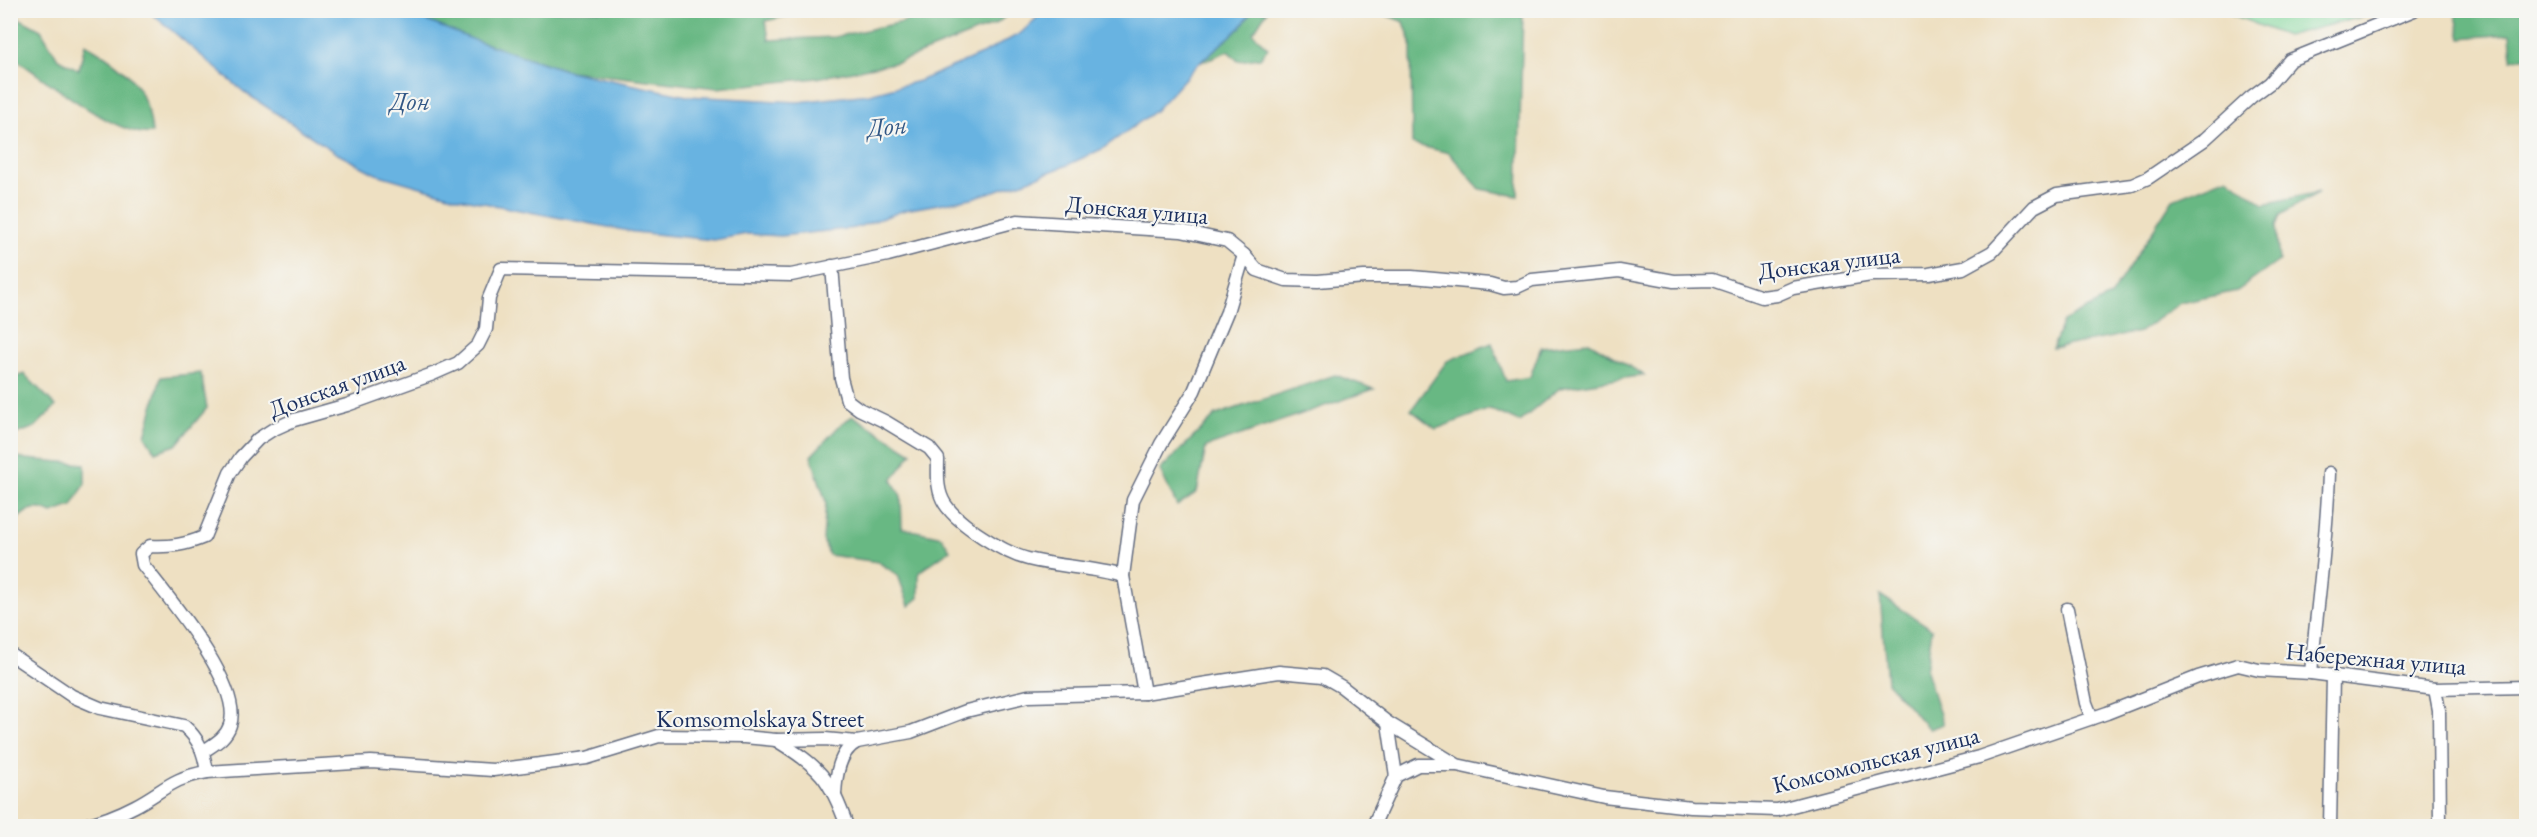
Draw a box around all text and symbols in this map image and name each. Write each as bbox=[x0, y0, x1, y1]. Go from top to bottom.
water label: Дон bbox=[388, 84, 430, 118]
water label: Дон bbox=[863, 107, 909, 145]
street label: Донская улица bbox=[1064, 188, 1210, 231]
street label: Донская улица bbox=[1756, 238, 1902, 287]
street label: Донская улица bbox=[264, 346, 410, 425]
street label: Набережная улица bbox=[2284, 635, 2468, 682]
street label: Komsomolskaya Street bbox=[656, 703, 864, 734]
street label: Комсомольская улица bbox=[1769, 719, 1983, 800]

